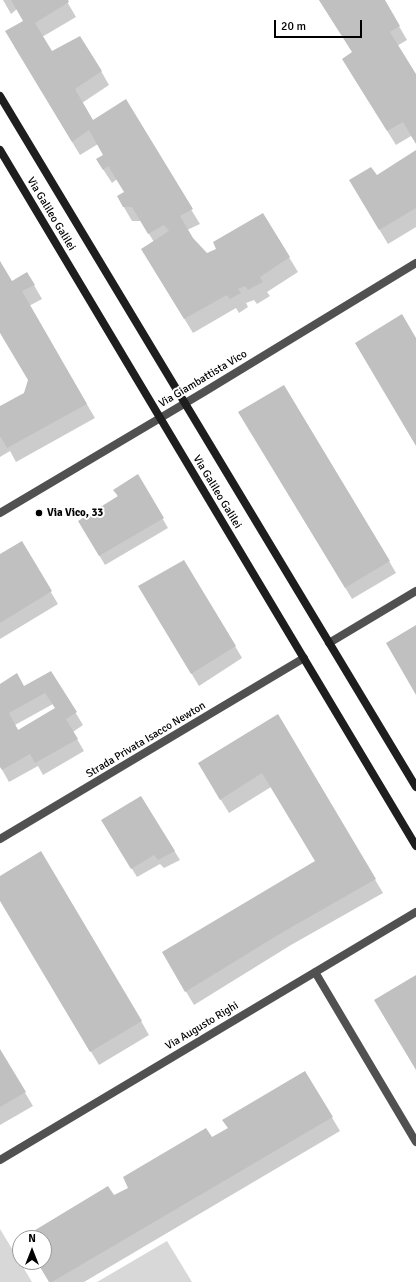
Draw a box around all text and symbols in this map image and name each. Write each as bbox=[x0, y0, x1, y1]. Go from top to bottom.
scale bar bbox=[276, 12, 364, 38]
text: 20 m bbox=[281, 19, 306, 34]
street label: Via Galileo Galilei bbox=[24, 175, 78, 253]
street label: Via Giambattista Vico bbox=[157, 347, 249, 411]
street label: Via Galileo Galilei bbox=[190, 453, 244, 531]
place label: Via Vico, 33 bbox=[47, 506, 103, 520]
marker: Via Vico, 33 bbox=[34, 508, 44, 518]
street label: Strada Privata Isacco Newton bbox=[84, 699, 208, 781]
street label: Via Augusto Righi bbox=[163, 999, 241, 1053]
north arrow bbox=[12, 1230, 52, 1270]
text: N bbox=[28, 1232, 36, 1245]

